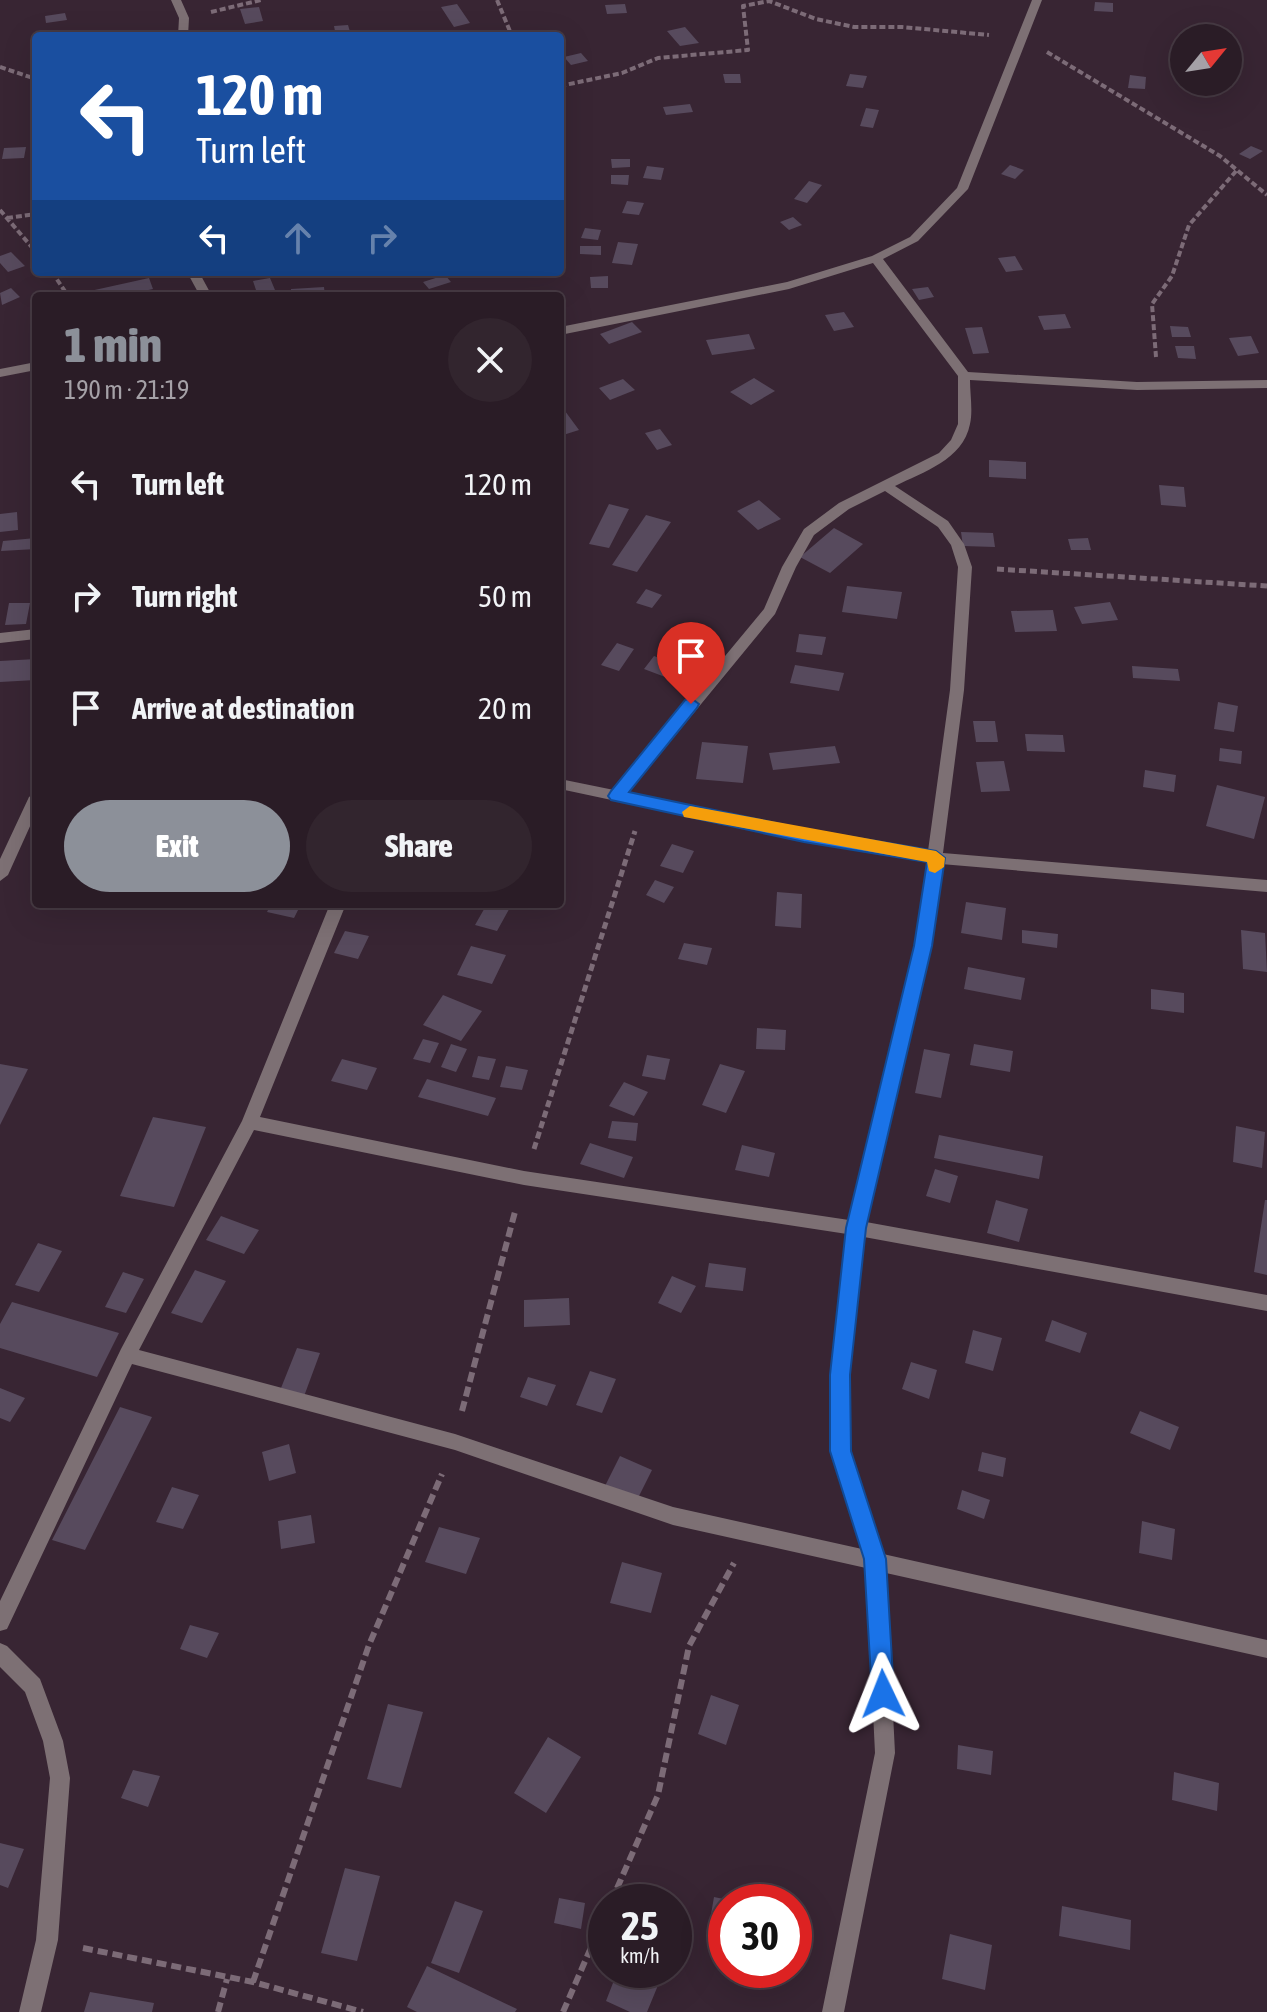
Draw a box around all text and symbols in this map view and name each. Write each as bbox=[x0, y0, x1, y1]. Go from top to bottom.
north arrow bbox=[1170, 24, 1242, 96]
map controls bbox=[1170, 24, 1242, 96]
text: 120 m bbox=[196, 63, 323, 127]
icon: left bbox=[64, 64, 168, 168]
text: Turn left bbox=[196, 129, 306, 171]
icon: left bbox=[192, 216, 236, 260]
icon: ahead bbox=[276, 216, 320, 260]
icon: right bbox=[360, 216, 404, 260]
text: 1 min bbox=[64, 317, 162, 372]
button: close bbox=[448, 318, 532, 402]
text: 190 m · 21:19 bbox=[64, 375, 189, 405]
icon: left bbox=[64, 462, 108, 506]
text: Turn left bbox=[132, 467, 224, 501]
text: 120 m bbox=[464, 467, 532, 501]
icon: right bbox=[64, 574, 108, 618]
text: Turn right bbox=[132, 579, 238, 613]
text: 50 m bbox=[478, 579, 532, 613]
pin bbox=[657, 622, 725, 704]
icon: arrive bbox=[669, 634, 713, 678]
icon: arrive bbox=[64, 686, 108, 730]
text: Arrive at destination bbox=[132, 691, 354, 725]
text: 20 m bbox=[478, 691, 532, 725]
button: Exit bbox=[64, 800, 290, 892]
button: Share bbox=[306, 800, 532, 892]
position arrow bbox=[841, 1652, 925, 1736]
speed limit sign: 30 bbox=[708, 1884, 812, 1988]
text: 25 bbox=[621, 1903, 659, 1948]
text: km/h bbox=[620, 1944, 660, 1967]

